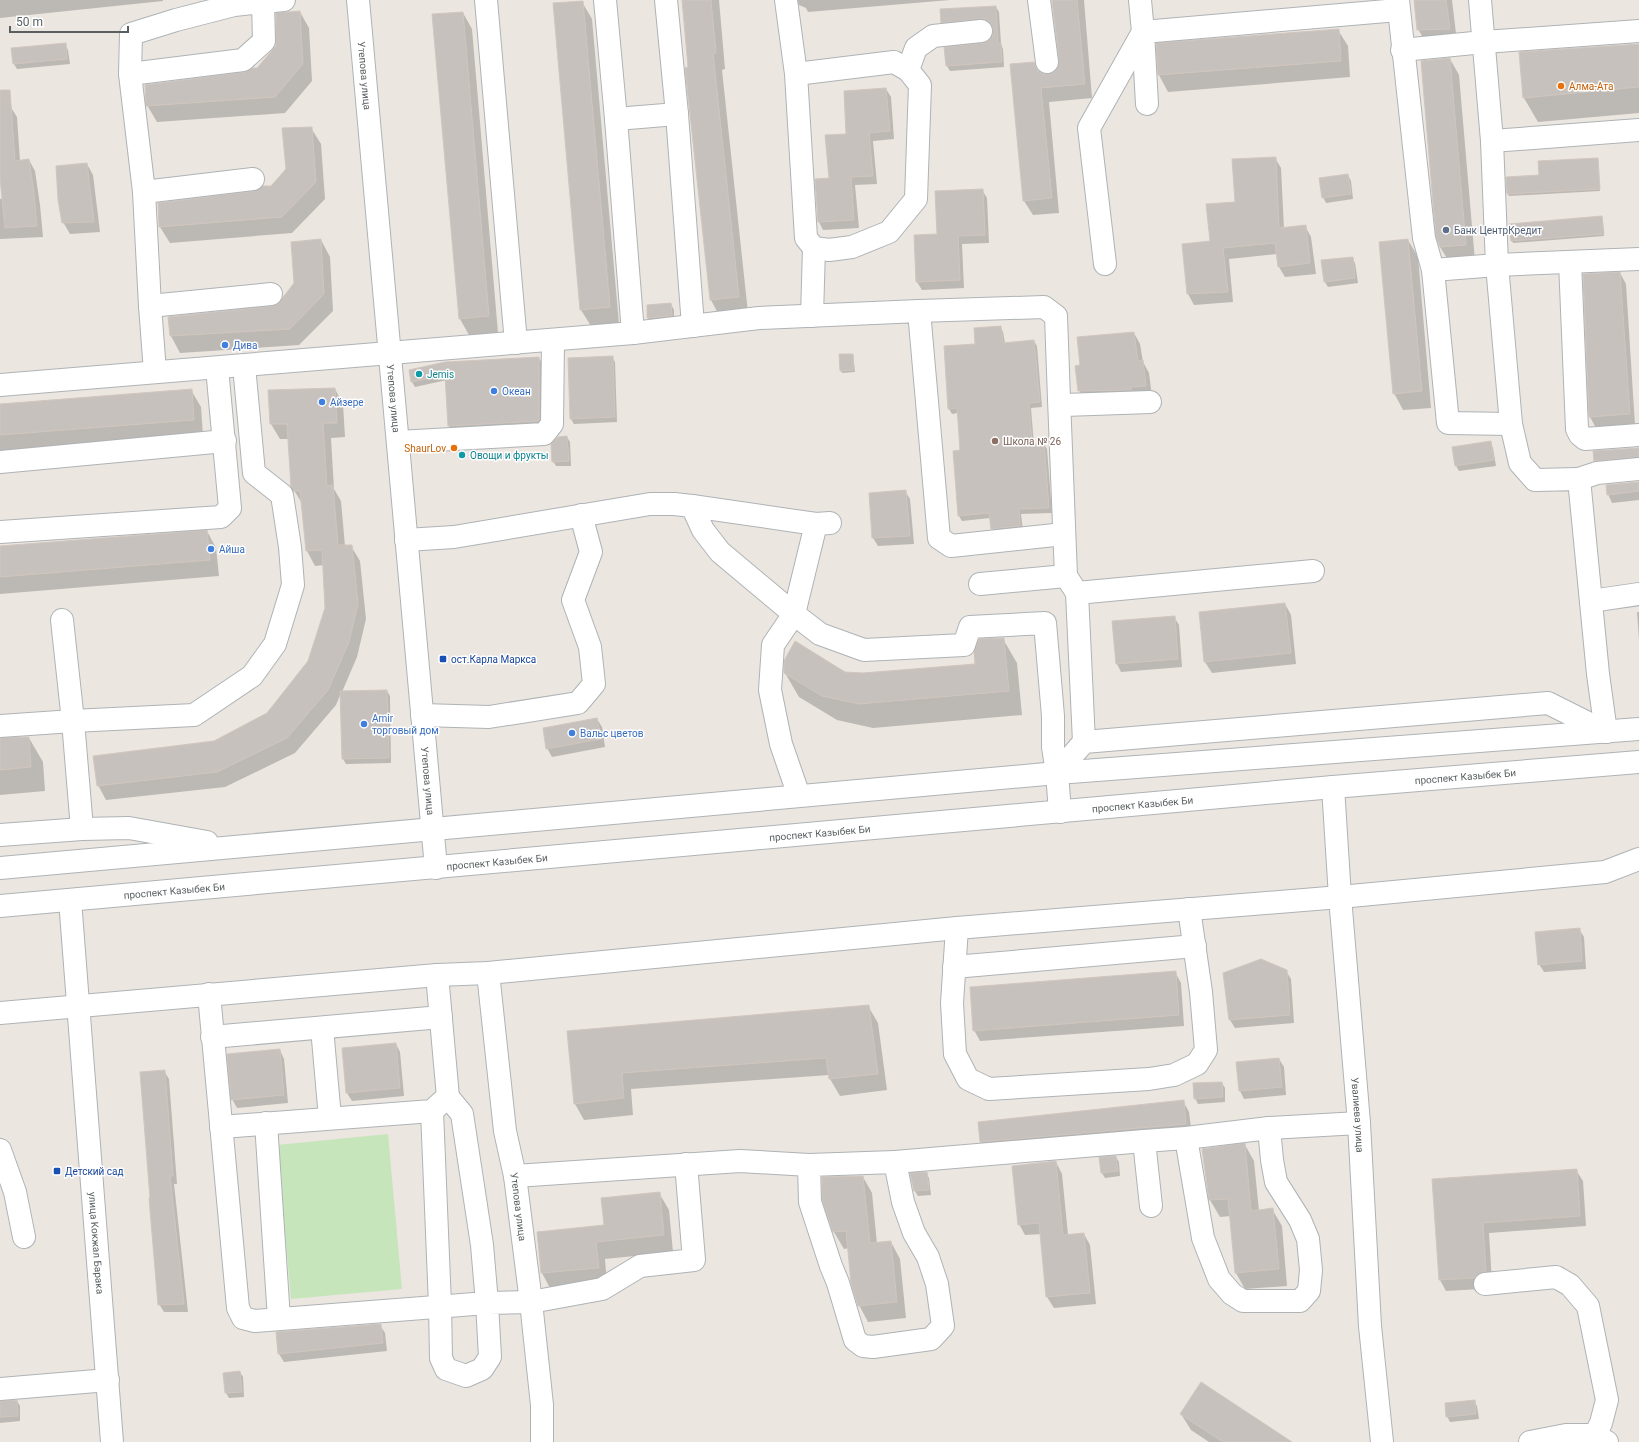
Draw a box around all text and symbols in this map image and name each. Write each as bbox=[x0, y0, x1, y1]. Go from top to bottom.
scale bar bbox=[10, 8, 128, 34]
text: 50 m bbox=[16, 15, 43, 29]
street label: Утепова улица bbox=[356, 41, 373, 110]
marker: Алма-Ата bbox=[1556, 81, 1566, 91]
place label: Алма-Ата bbox=[1569, 81, 1613, 92]
marker: Банк ЦентрКредит bbox=[1441, 225, 1451, 235]
place label: Банк ЦентрКредит bbox=[1454, 225, 1542, 236]
marker: Дива bbox=[220, 340, 230, 350]
place label: Дива bbox=[233, 340, 257, 351]
street label: Утепова улица bbox=[385, 364, 402, 433]
marker: Jemis bbox=[414, 369, 424, 379]
place label: Jemis bbox=[427, 369, 454, 380]
marker: Океан bbox=[489, 386, 499, 396]
place label: Океан bbox=[502, 386, 531, 397]
marker: Айзере bbox=[317, 397, 327, 407]
place label: Айзере bbox=[330, 397, 364, 408]
marker: Школа № 26 bbox=[990, 436, 1000, 446]
place label: Школа № 26 bbox=[1003, 436, 1061, 447]
place label: ShaurLov bbox=[404, 443, 446, 454]
marker: ShaurLov bbox=[449, 443, 459, 453]
marker: Овощи и фрукты bbox=[457, 450, 467, 460]
place label: Овощи и фрукты bbox=[470, 450, 549, 461]
marker: Айша bbox=[206, 544, 216, 554]
place label: Айша bbox=[219, 544, 245, 555]
marker: ост.Карла Маркса bbox=[438, 654, 448, 664]
place label: ост.Карла Маркса bbox=[451, 654, 536, 665]
place label: Amir торговый дом bbox=[372, 713, 439, 736]
marker: Amir торговый дом bbox=[359, 719, 369, 729]
marker: Вальс цветов bbox=[567, 728, 577, 738]
place label: Вальс цветов bbox=[580, 728, 644, 739]
street label: Утепова улица bbox=[420, 746, 437, 816]
street label: проспект Казыбек Би bbox=[1414, 767, 1517, 786]
street label: проспект Казыбек Би bbox=[1091, 794, 1194, 814]
street label: проспект Казыбек Би bbox=[769, 823, 871, 843]
street label: проспект Казыбек Би bbox=[446, 852, 548, 872]
street label: проспект Казыбек Би bbox=[123, 880, 226, 900]
street label: Увалиева улица bbox=[1350, 1077, 1366, 1153]
marker: Детский сад bbox=[52, 1166, 62, 1176]
place label: Детский сад bbox=[65, 1166, 124, 1177]
street label: Утепова улица bbox=[509, 1172, 529, 1241]
street label: улица Кокжал Барака bbox=[87, 1191, 106, 1294]

